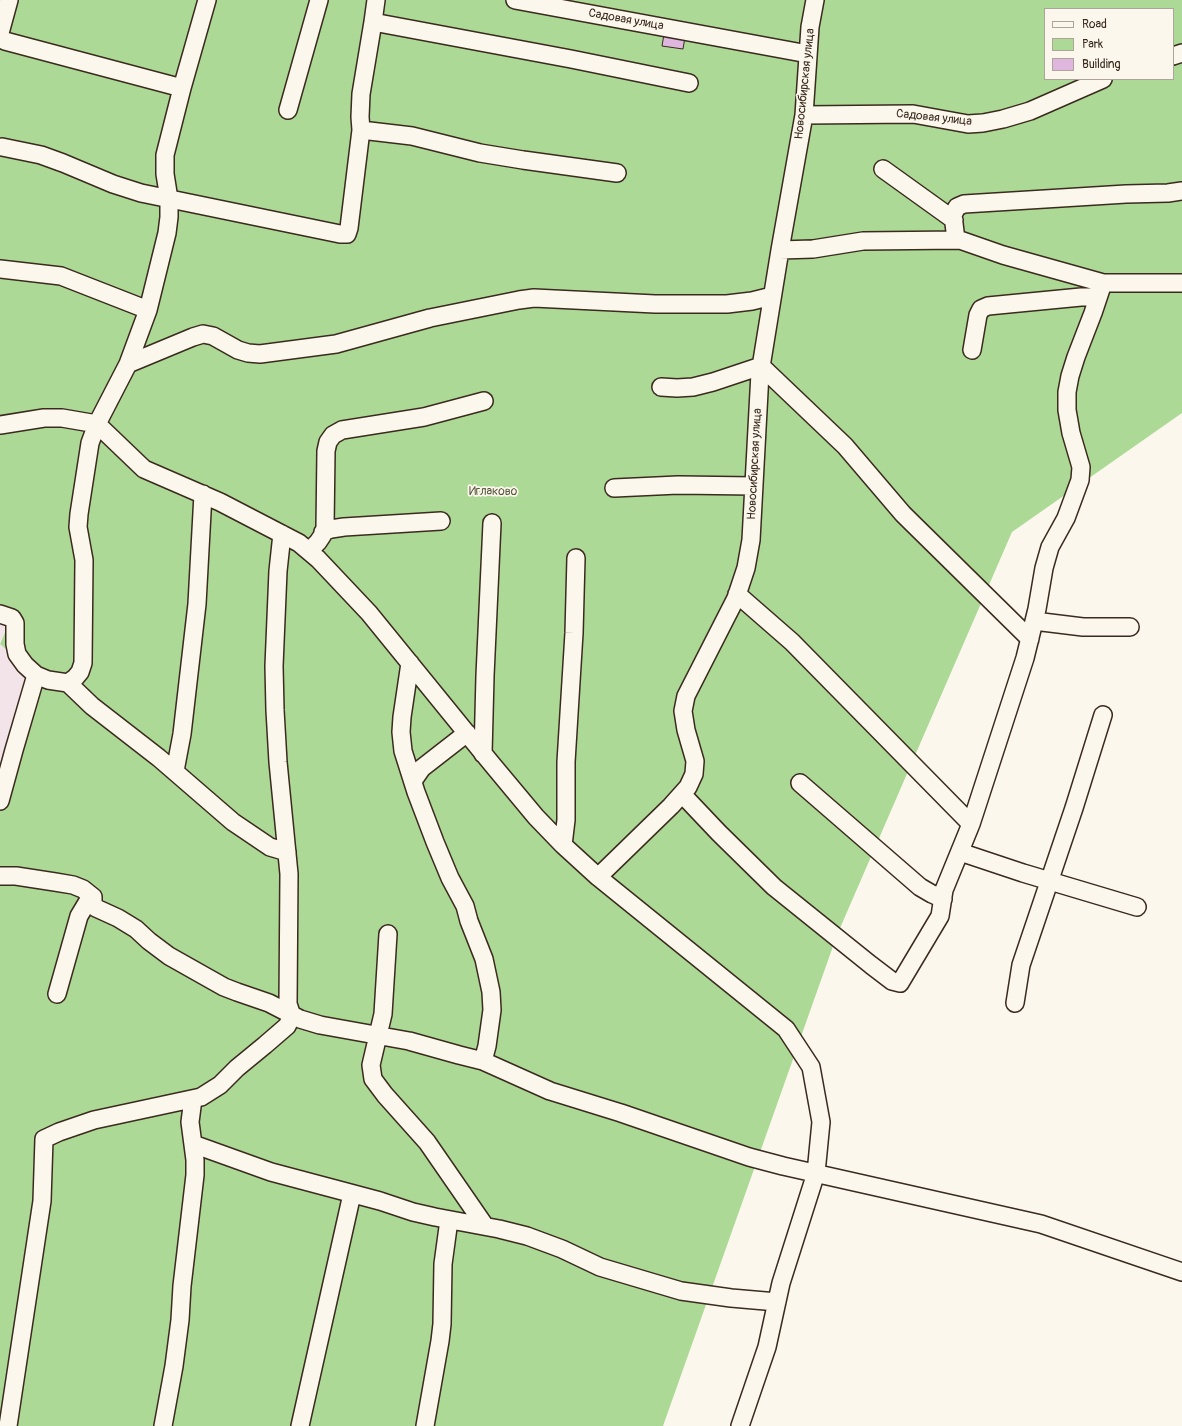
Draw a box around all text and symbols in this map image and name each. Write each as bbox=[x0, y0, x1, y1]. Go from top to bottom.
street label: Садовая улица bbox=[587, 6, 665, 34]
legend bbox=[1044, 8, 1174, 80]
text: Road bbox=[1082, 17, 1107, 32]
street label: Новосибирская улица bbox=[792, 28, 818, 140]
text: Park bbox=[1082, 37, 1103, 52]
text: Building bbox=[1082, 57, 1121, 72]
street label: Садовая улица bbox=[895, 107, 973, 129]
street label: Новосибирская улица bbox=[745, 408, 765, 520]
park label: Иглаково bbox=[469, 485, 517, 499]

